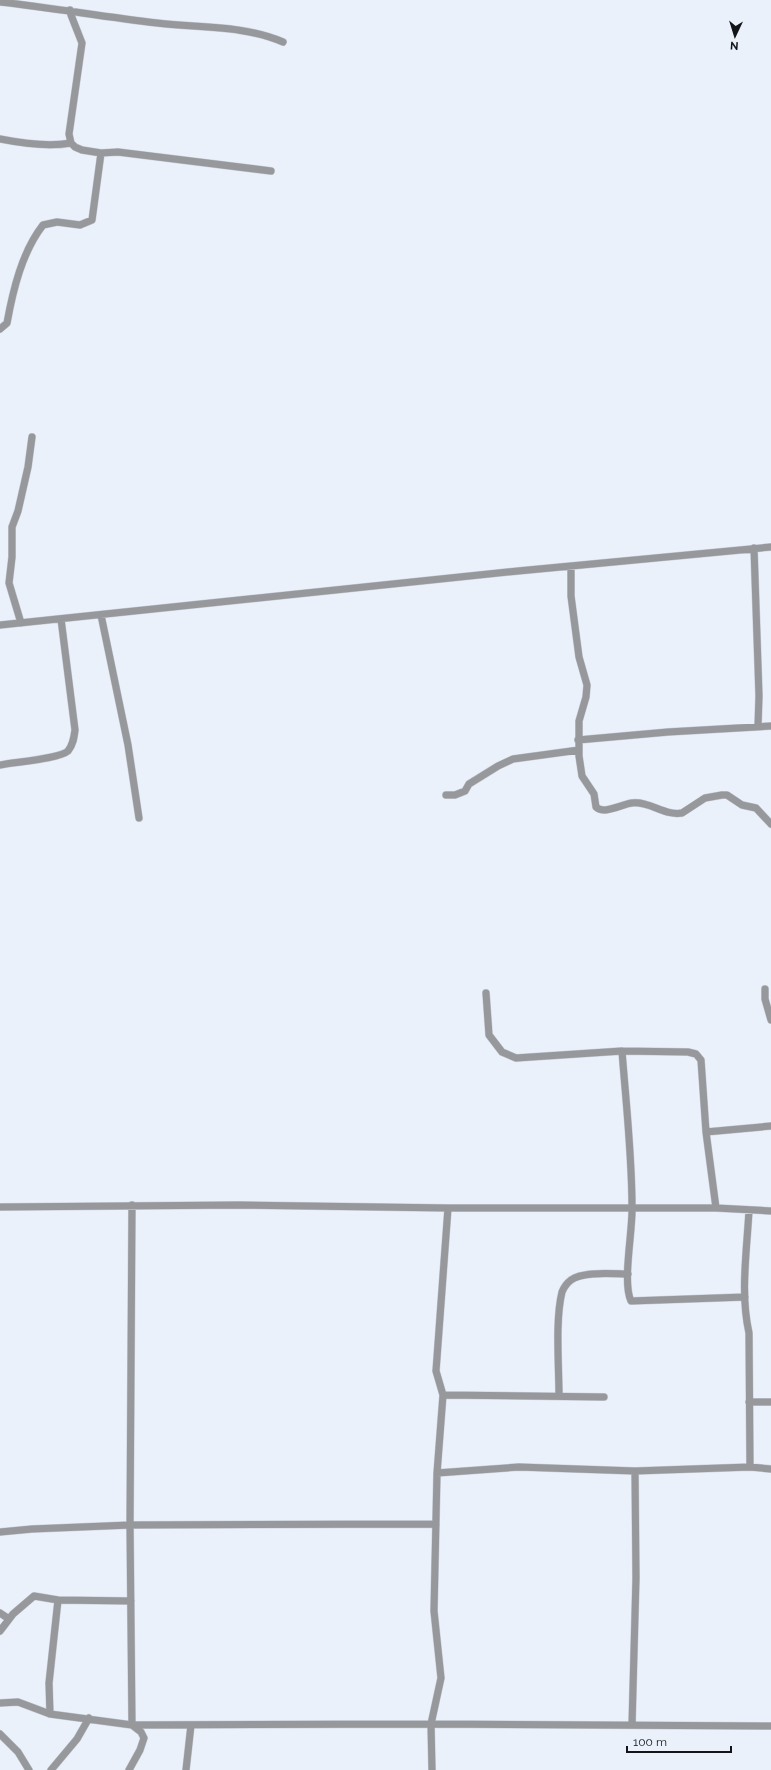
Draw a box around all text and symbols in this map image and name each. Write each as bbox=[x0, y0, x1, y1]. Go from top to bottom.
north arrow bbox=[715, 16, 755, 56]
text: N bbox=[730, 39, 739, 52]
scale bar bbox=[627, 1728, 731, 1754]
text: 100 m bbox=[633, 1735, 667, 1749]

